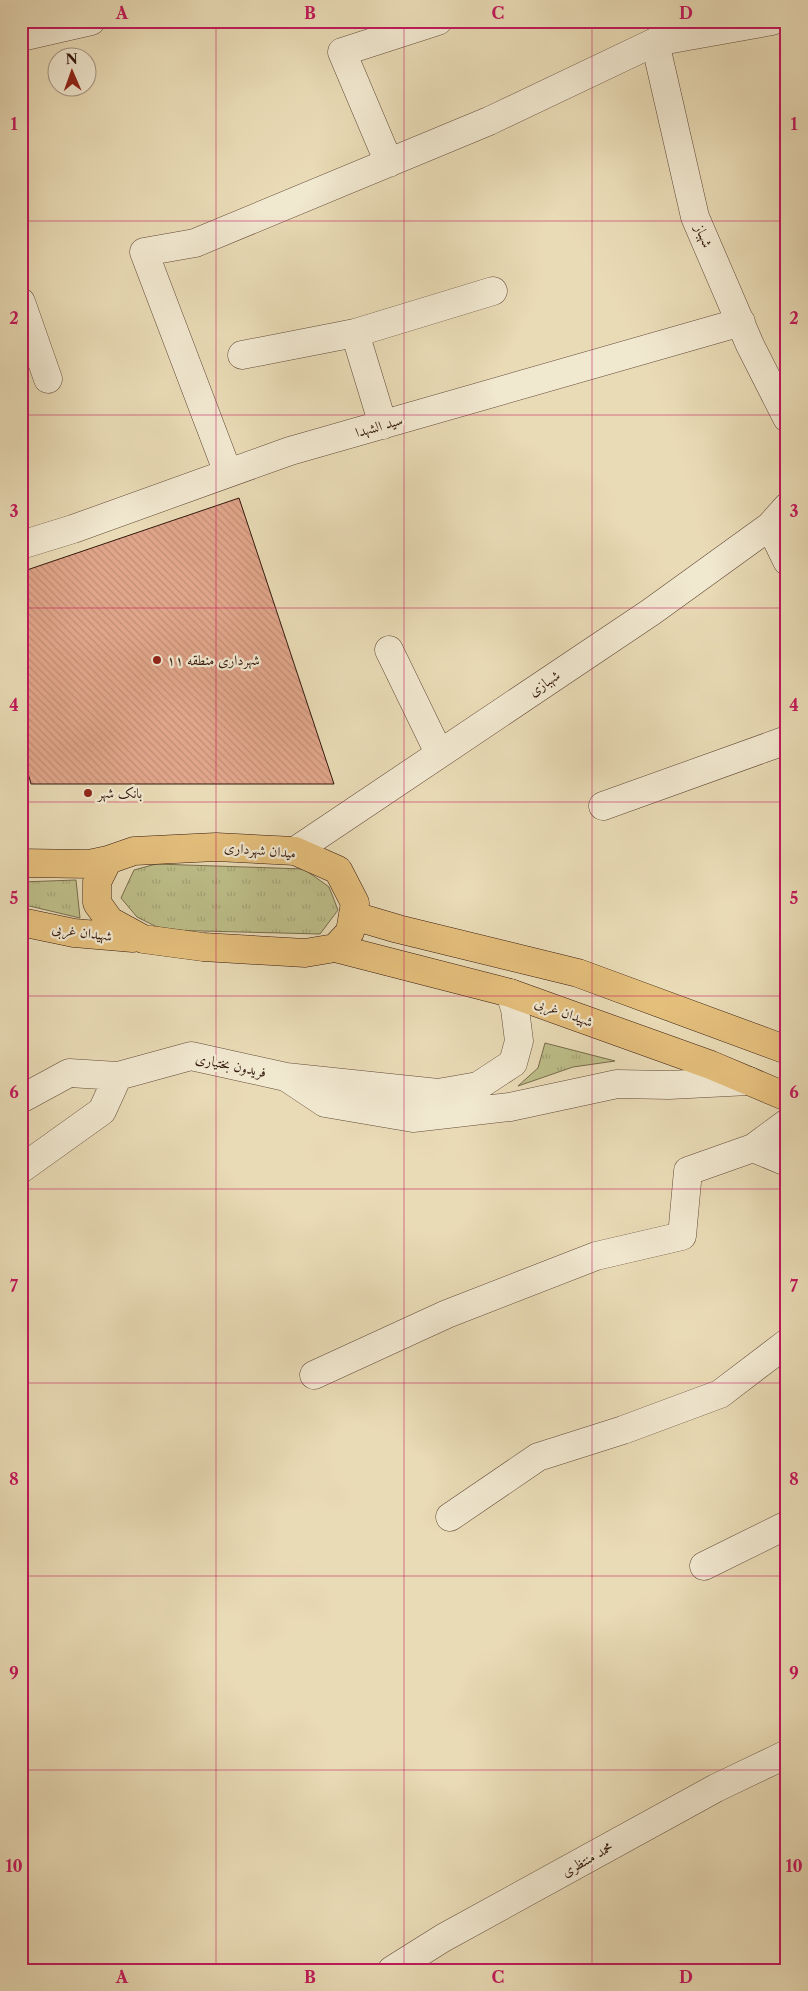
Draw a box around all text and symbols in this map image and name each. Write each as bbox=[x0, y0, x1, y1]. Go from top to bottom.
text: A bbox=[115, 3, 129, 23]
text: B bbox=[304, 3, 316, 23]
text: C bbox=[492, 3, 504, 23]
text: D bbox=[679, 3, 693, 23]
north arrow bbox=[48, 48, 98, 98]
text: N bbox=[65, 50, 78, 68]
text: 1 bbox=[10, 114, 18, 134]
text: 1 bbox=[790, 114, 798, 134]
street label: شهباز bbox=[689, 220, 717, 251]
text: 2 bbox=[9, 308, 19, 328]
text: 2 bbox=[789, 308, 799, 328]
street label: سید الشهدا bbox=[353, 411, 405, 442]
text: 3 bbox=[9, 501, 19, 521]
text: 3 bbox=[789, 501, 799, 521]
place label: شهرداری منطقه ۱۱ bbox=[167, 651, 260, 670]
marker: شهرداری منطقه ۱۱ bbox=[151, 654, 163, 666]
street label: شهبازی bbox=[525, 666, 564, 701]
text: 4 bbox=[9, 695, 19, 715]
text: 4 bbox=[789, 695, 799, 715]
place label: بانک شهر bbox=[96, 784, 143, 803]
marker: بانک شهر bbox=[82, 787, 94, 799]
street label: میدان شهرداری bbox=[223, 838, 297, 863]
text: 5 bbox=[10, 888, 19, 908]
text: 5 bbox=[790, 888, 799, 908]
street label: شهیدان غربی bbox=[50, 919, 114, 946]
street label: شهیدان غربی bbox=[532, 993, 596, 1032]
street label: فریدون بختیاری bbox=[194, 1049, 268, 1081]
text: 6 bbox=[9, 1082, 19, 1102]
text: 6 bbox=[789, 1082, 799, 1102]
text: 7 bbox=[10, 1276, 19, 1296]
text: 7 bbox=[790, 1276, 799, 1296]
text: 8 bbox=[9, 1469, 19, 1489]
text: 8 bbox=[789, 1469, 799, 1489]
text: 9 bbox=[9, 1663, 19, 1683]
text: 9 bbox=[789, 1663, 799, 1683]
street label: محمد منتظری bbox=[558, 1838, 616, 1880]
text: 10 bbox=[5, 1856, 23, 1876]
text: 10 bbox=[785, 1856, 803, 1876]
text: A bbox=[115, 1967, 129, 1987]
text: B bbox=[304, 1967, 316, 1987]
text: C bbox=[492, 1967, 504, 1987]
text: D bbox=[679, 1967, 693, 1987]

